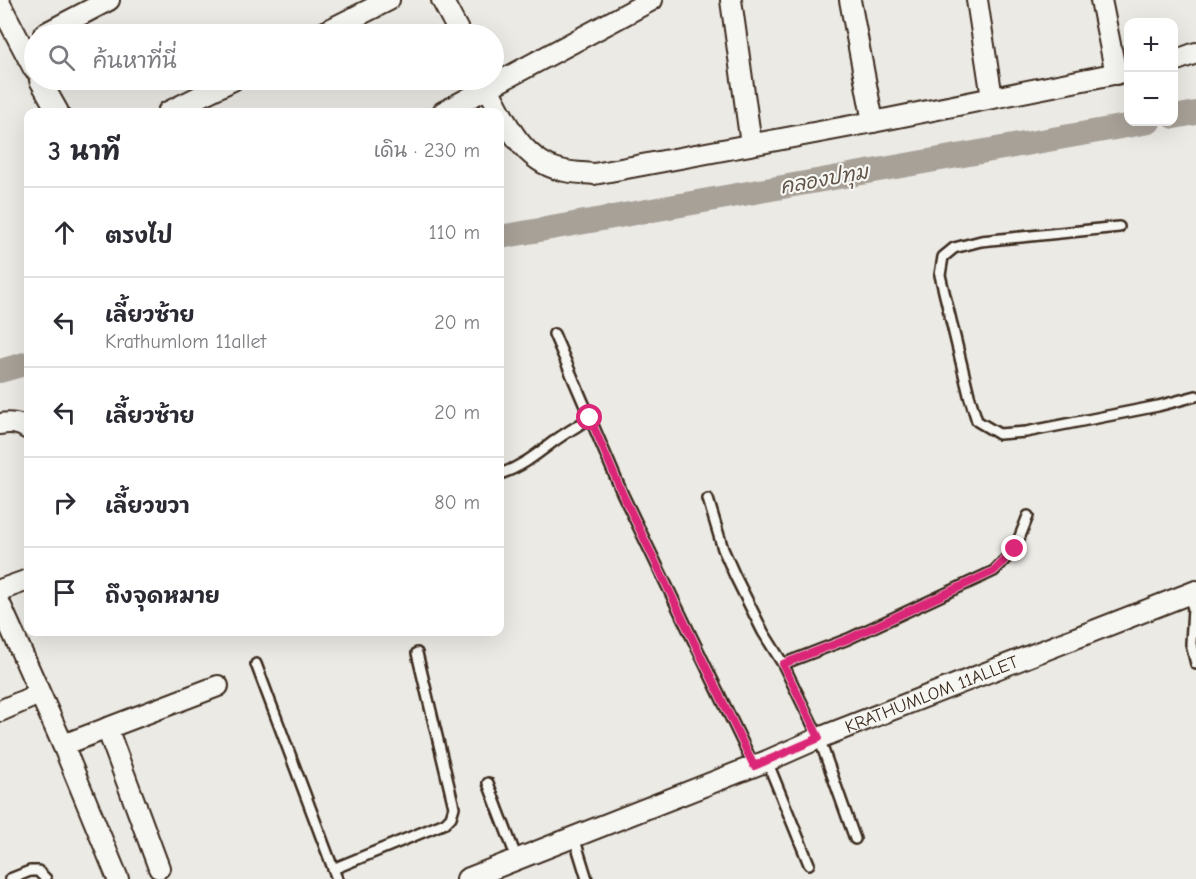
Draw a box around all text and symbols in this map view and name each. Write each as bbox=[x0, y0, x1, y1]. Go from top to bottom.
map controls bbox=[1124, 18, 1178, 126]
button: + bbox=[1124, 18, 1178, 72]
search box bbox=[24, 24, 504, 90]
icon: search bbox=[45, 41, 78, 74]
text: ค้นหาที่นี่ bbox=[93, 48, 177, 74]
button: − bbox=[1124, 72, 1178, 126]
text: 3 นาที bbox=[48, 137, 120, 167]
text: เดิน · 230 m bbox=[374, 139, 480, 162]
water label: คลองปทุม bbox=[778, 160, 872, 201]
icon: ahead bbox=[48, 216, 81, 249]
text: 110 m bbox=[429, 221, 480, 244]
text: ตรงไป bbox=[105, 223, 173, 249]
text: เลี้ยวซ้าย bbox=[105, 302, 195, 328]
icon: left bbox=[48, 306, 81, 339]
text: 20 m bbox=[434, 311, 480, 334]
text: Krathumlom 11allet bbox=[105, 330, 266, 353]
icon: left bbox=[48, 396, 81, 429]
text: 20 m bbox=[434, 401, 480, 424]
text: เลี้ยวซ้าย bbox=[105, 403, 195, 429]
route start bbox=[576, 404, 602, 430]
icon: right bbox=[48, 486, 81, 519]
text: 80 m bbox=[434, 491, 480, 514]
text: เลี้ยวขวา bbox=[105, 493, 189, 519]
route end bbox=[1001, 535, 1027, 561]
icon: arrive bbox=[48, 576, 81, 609]
text: ถึงจุดหมาย bbox=[105, 583, 220, 609]
street label: KRATHUMLOM 11ALLET bbox=[842, 651, 1022, 738]

